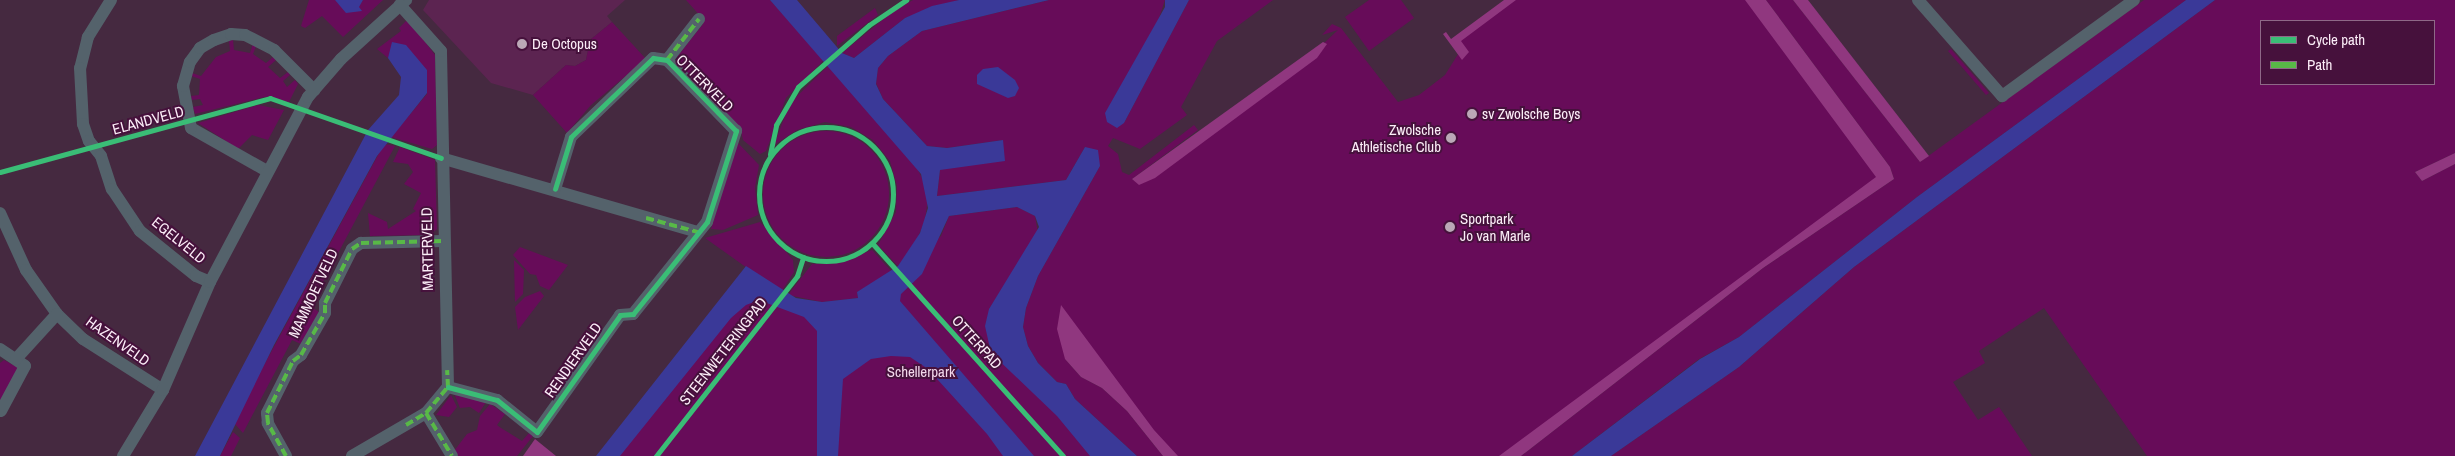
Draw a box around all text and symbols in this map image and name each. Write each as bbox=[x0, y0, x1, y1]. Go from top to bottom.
legend bbox=[2260, 20, 2435, 85]
text: Cycle path bbox=[2307, 29, 2365, 50]
place label: De Octopus bbox=[532, 35, 597, 53]
marker: De Octopus bbox=[516, 38, 528, 50]
street label: OTTERVELD bbox=[673, 51, 737, 115]
text: Path bbox=[2307, 54, 2332, 75]
street label: ELANDVELD bbox=[110, 102, 186, 138]
place label: sv Zwolsche Boys bbox=[1482, 105, 1580, 123]
marker: sv Zwolsche Boys bbox=[1466, 108, 1478, 120]
place label: Zwolsche Athletische Club bbox=[1351, 120, 1441, 155]
marker: Zwolsche Athletische Club bbox=[1445, 132, 1457, 144]
street label: MARTERVELD bbox=[417, 207, 437, 291]
place label: Sportpark Jo van Marle bbox=[1460, 209, 1530, 244]
street label: EGELVELD bbox=[148, 213, 210, 267]
marker: Sportpark Jo van Marle bbox=[1444, 221, 1456, 233]
street label: MAMMOETVELD bbox=[284, 246, 342, 340]
street label: STEENWETERINGPAD bbox=[675, 294, 771, 408]
street label: OTTERPAD bbox=[948, 311, 1006, 373]
street label: HAZENVELD bbox=[83, 312, 153, 370]
street label: RENDIERVELD bbox=[541, 319, 605, 401]
park label: Schellerpark bbox=[887, 363, 955, 381]

